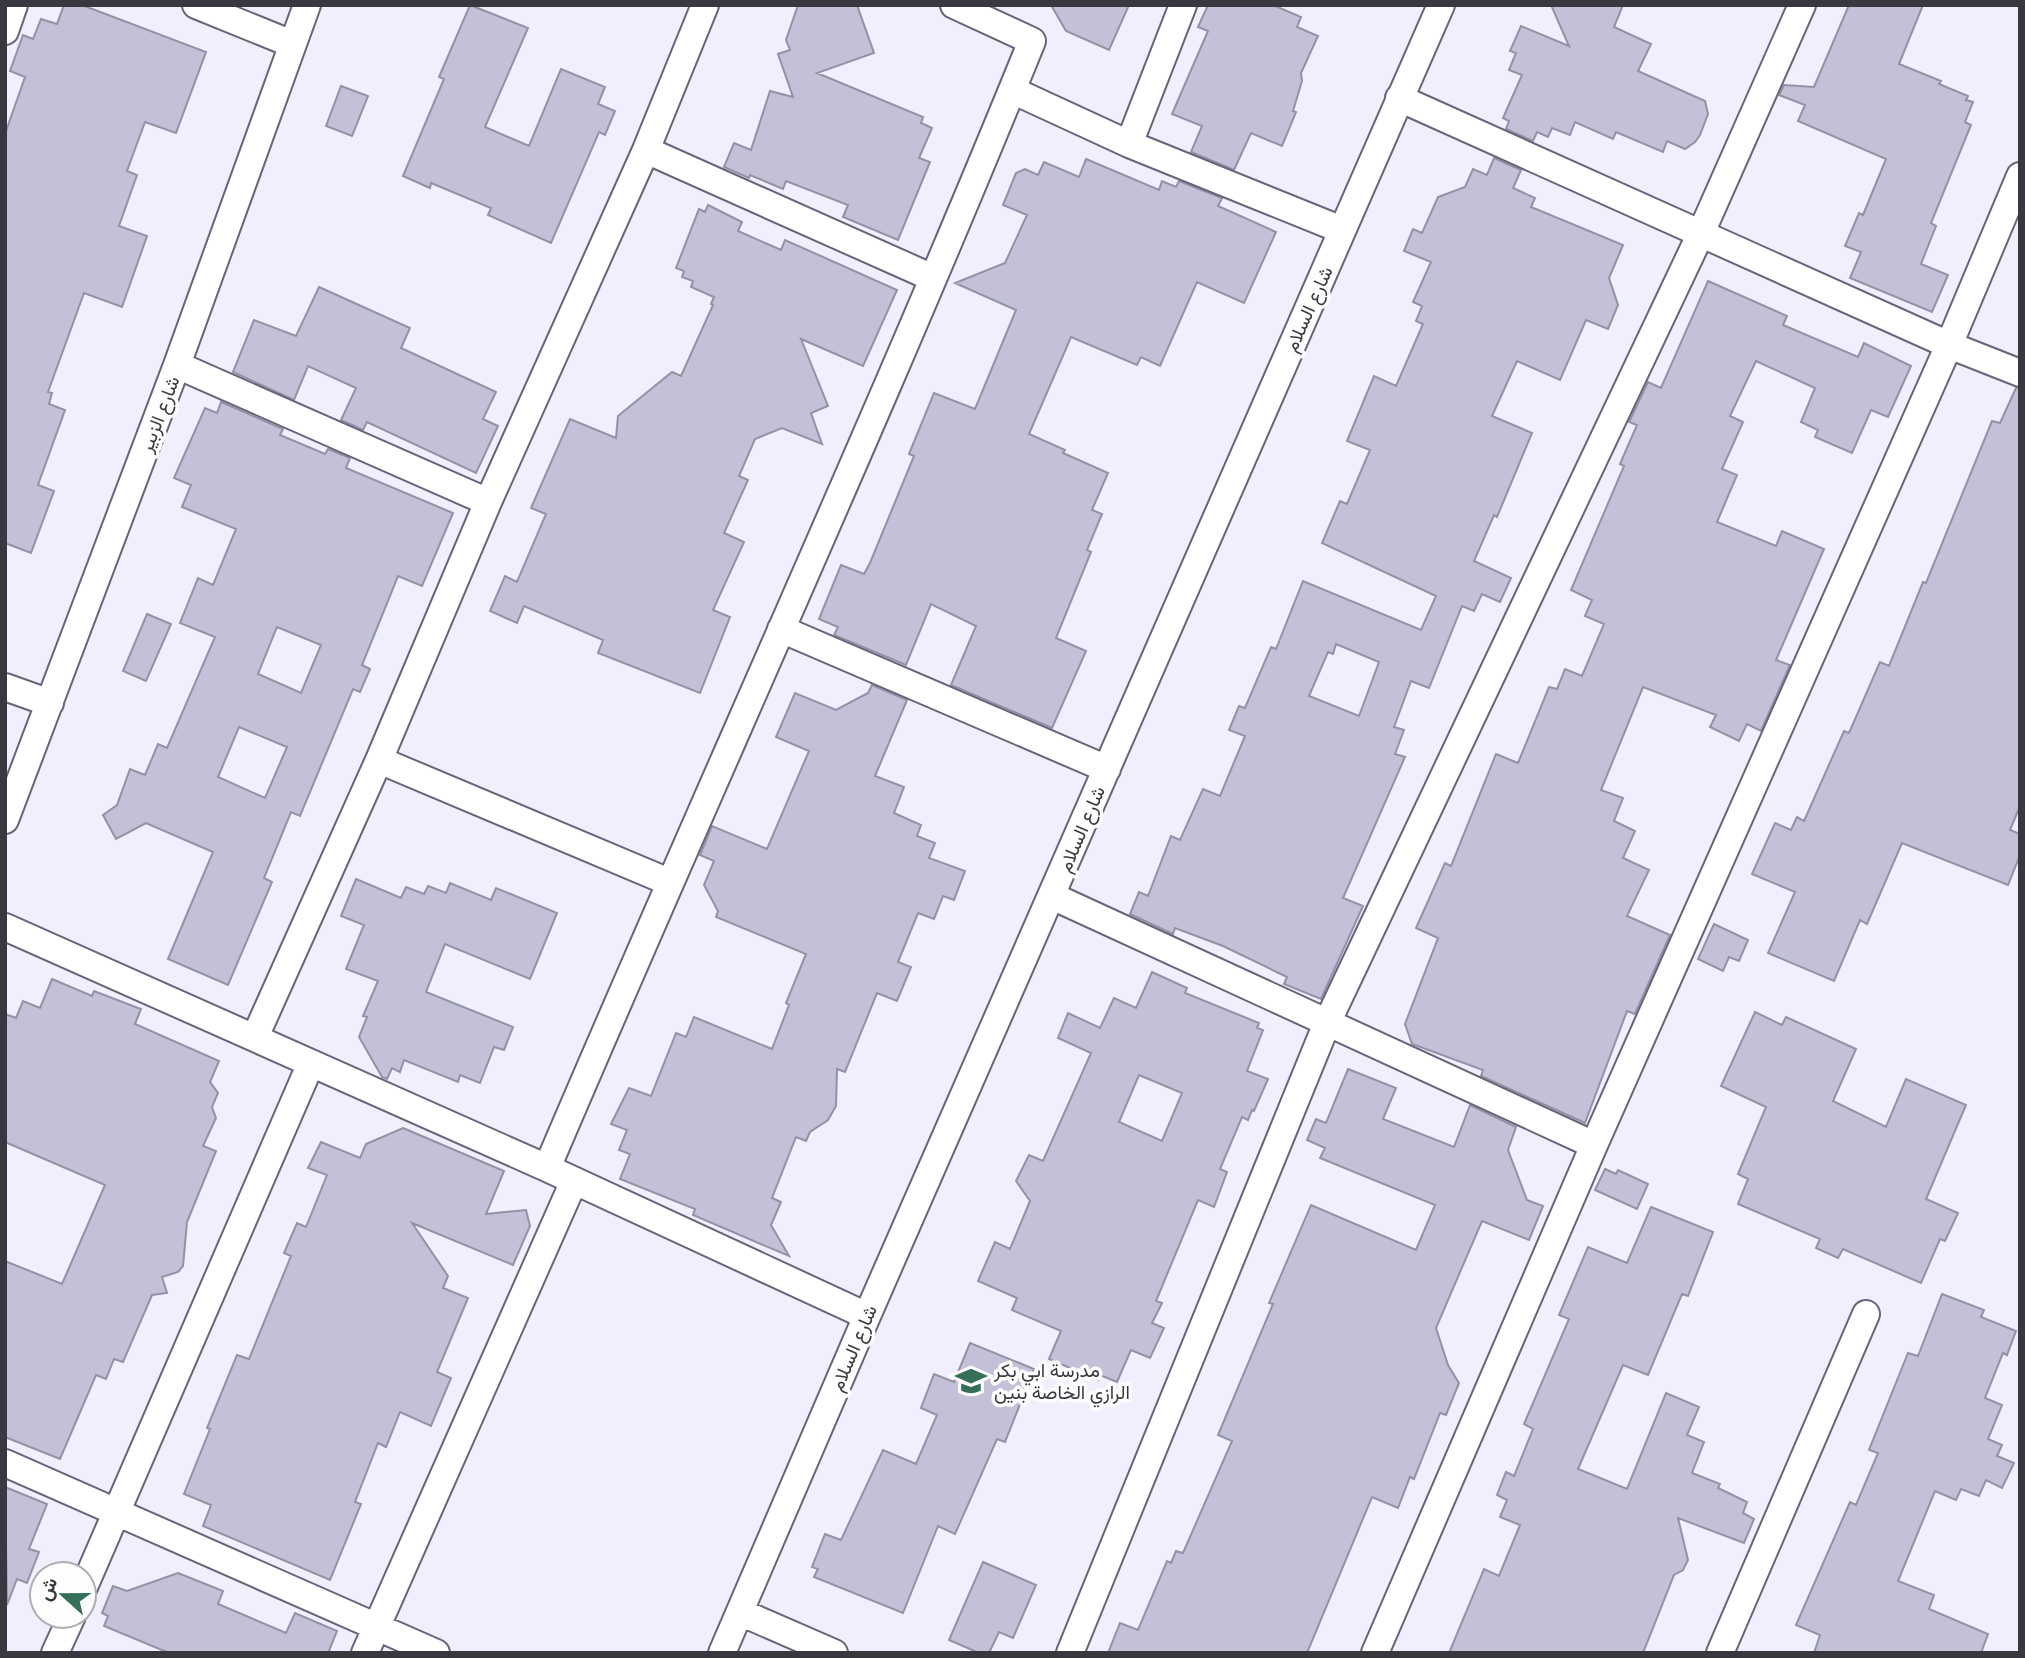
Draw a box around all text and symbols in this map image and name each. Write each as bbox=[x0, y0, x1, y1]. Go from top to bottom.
street label: شارع السلام bbox=[1280, 263, 1339, 356]
street label: شارع الزبير bbox=[135, 373, 186, 457]
street label: شارع السلام bbox=[1054, 783, 1112, 877]
street label: شارع السلام bbox=[826, 1302, 884, 1396]
place label: مدرسة ابي بكر الرازي الخاصة بنين bbox=[993, 1360, 1130, 1408]
school or university icon: مدرسة ابي بكر الرازي الخاصة بنين bbox=[954, 1364, 988, 1398]
north arrow bbox=[28, 1560, 98, 1630]
text: ش bbox=[34, 1575, 64, 1605]

